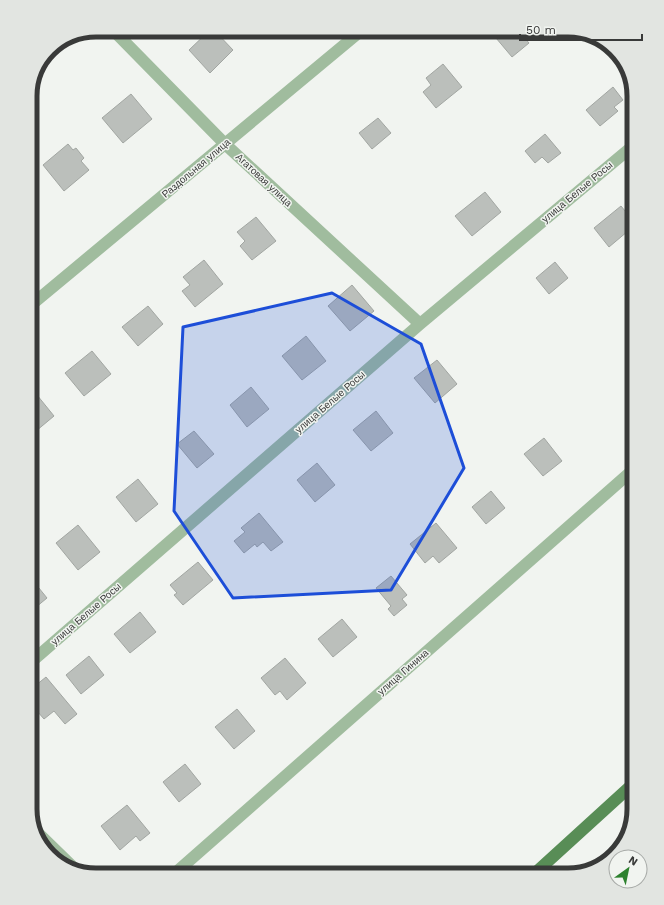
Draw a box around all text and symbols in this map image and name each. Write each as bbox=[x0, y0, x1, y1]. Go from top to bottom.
scale bar bbox=[520, 16, 642, 42]
text: 50 m bbox=[526, 23, 556, 37]
street label: Раздольная улица bbox=[160, 136, 233, 200]
street label: Агатовая улица bbox=[234, 151, 295, 209]
street label: улица Белые Росы bbox=[540, 159, 614, 225]
street label: улица Белые Росы bbox=[293, 369, 367, 435]
street label: улица Белые Росы bbox=[49, 581, 123, 647]
street label: улица Гинина bbox=[375, 647, 431, 697]
north arrow bbox=[608, 849, 648, 889]
text: N bbox=[626, 853, 640, 869]

